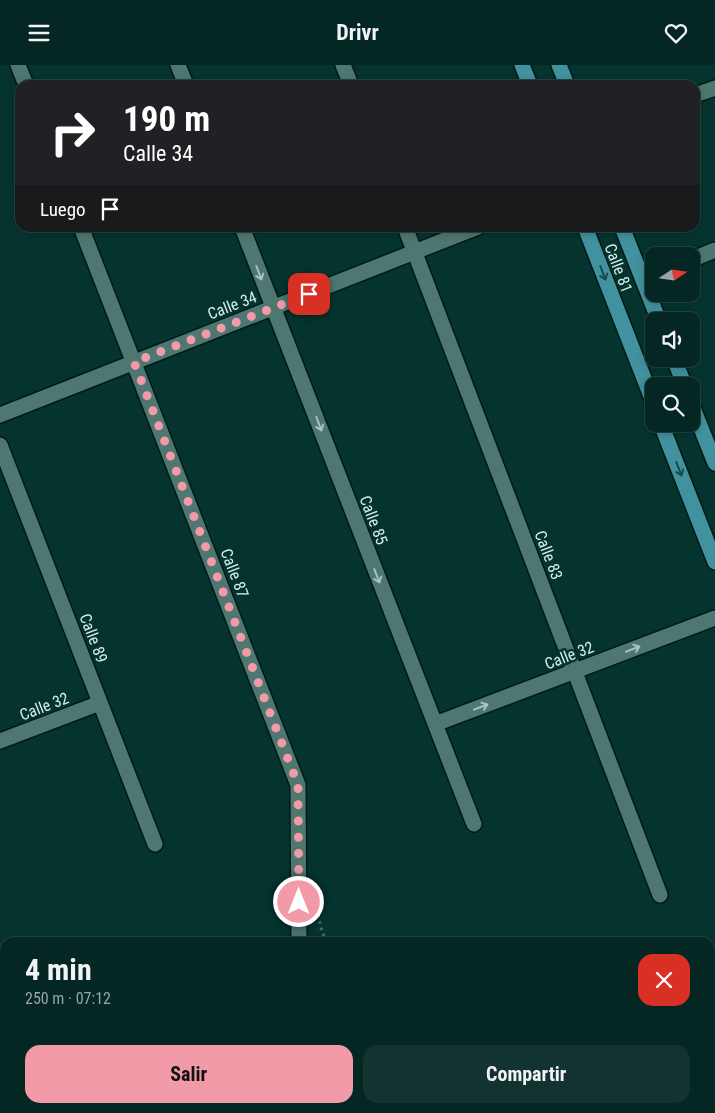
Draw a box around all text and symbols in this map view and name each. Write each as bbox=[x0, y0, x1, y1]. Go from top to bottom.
icon: menu bbox=[25, 19, 53, 47]
icon: heart bbox=[662, 19, 690, 47]
text: Drivr bbox=[336, 20, 379, 45]
text: 190 m bbox=[123, 99, 210, 140]
icon: right bbox=[40, 100, 105, 165]
text: Calle 34 bbox=[123, 141, 193, 166]
icon: arrive bbox=[96, 195, 124, 223]
text: Luego bbox=[40, 198, 86, 221]
street label: Calle 81 bbox=[601, 241, 637, 295]
north arrow bbox=[645, 247, 700, 303]
map controls bbox=[645, 247, 700, 432]
one-way arrow bbox=[255, 265, 265, 280]
one-way arrow bbox=[599, 265, 608, 280]
pin bbox=[288, 273, 330, 315]
icon: arrive bbox=[295, 280, 323, 308]
street label: Calle 34 bbox=[205, 287, 260, 323]
button: sound bbox=[645, 312, 700, 367]
button: search bbox=[645, 377, 700, 432]
one-way arrow bbox=[314, 416, 324, 431]
one-way arrow bbox=[675, 461, 684, 476]
street label: Calle 85 bbox=[356, 493, 392, 548]
street label: Calle 83 bbox=[531, 528, 567, 582]
street label: Calle 87 bbox=[217, 546, 253, 601]
one-way arrow bbox=[373, 568, 383, 583]
street label: Calle 89 bbox=[76, 611, 112, 665]
street label: Calle 32 bbox=[542, 637, 597, 673]
one-way arrow bbox=[625, 644, 640, 653]
street label: Calle 32 bbox=[17, 688, 72, 724]
one-way arrow bbox=[473, 702, 488, 711]
position arrow bbox=[272, 875, 324, 927]
text: 4 min bbox=[25, 952, 92, 987]
button: close bbox=[638, 954, 690, 1006]
text: 250 m · 07:12 bbox=[25, 989, 111, 1008]
button: Salir bbox=[25, 1045, 353, 1103]
button: Compartir bbox=[363, 1045, 690, 1103]

